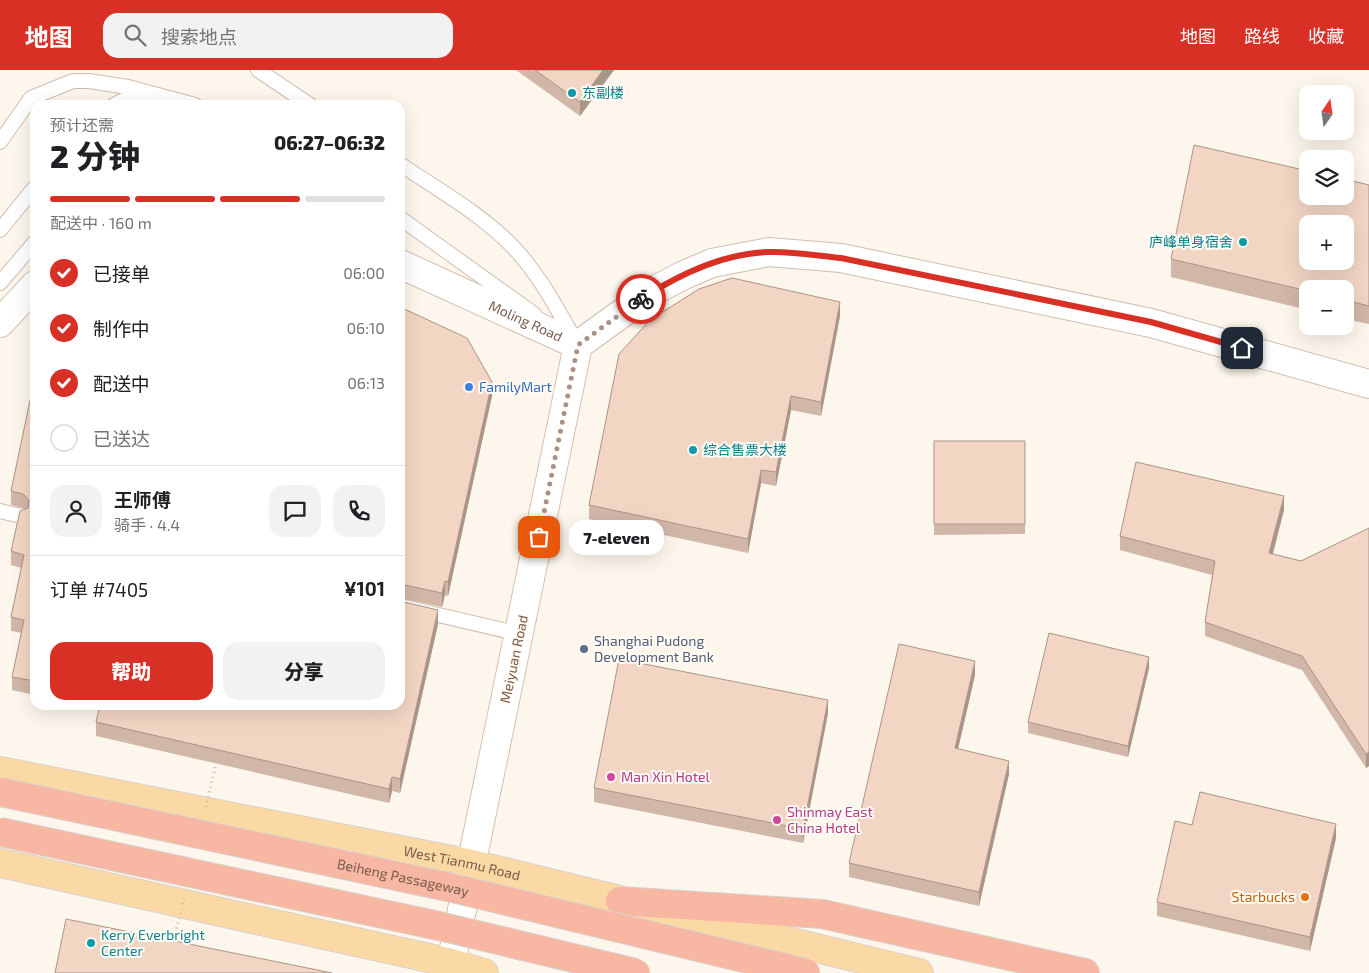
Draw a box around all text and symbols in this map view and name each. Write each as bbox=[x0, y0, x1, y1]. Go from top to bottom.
search box bbox=[103, 13, 453, 58]
icon: search bbox=[121, 21, 149, 49]
text: 地图 bbox=[25, 22, 73, 51]
text: 搜索地点 bbox=[161, 25, 237, 48]
text: 地图 bbox=[1180, 25, 1216, 47]
text: 路线 bbox=[1244, 25, 1280, 47]
text: 收藏 bbox=[1308, 25, 1344, 47]
place label: 东副楼 bbox=[582, 84, 624, 101]
north arrow bbox=[1299, 85, 1354, 140]
map controls bbox=[1299, 85, 1354, 335]
marker: 东副楼 bbox=[566, 87, 578, 99]
text: 预计还需 bbox=[50, 115, 114, 134]
text: 06:27–06:32 bbox=[274, 131, 385, 154]
text: 2 分钟 bbox=[50, 136, 140, 174]
button: layers bbox=[1299, 150, 1354, 205]
text: 配送中 · 160 m bbox=[50, 213, 152, 232]
button: + bbox=[1299, 215, 1354, 270]
place label: 庐峰单身宿舍 bbox=[1149, 233, 1233, 250]
marker: 庐峰单身宿舍 bbox=[1237, 236, 1249, 248]
icon: check bbox=[50, 259, 78, 287]
text: 已接单 bbox=[93, 262, 150, 285]
text: 06:00 bbox=[343, 263, 385, 282]
courier bbox=[616, 274, 666, 324]
button: − bbox=[1299, 280, 1354, 335]
icon: bike bbox=[627, 285, 655, 313]
street label: Moling Road bbox=[486, 297, 565, 345]
icon: check bbox=[50, 314, 78, 342]
text: 制作中 bbox=[93, 317, 150, 340]
text: 06:10 bbox=[346, 318, 385, 337]
pin bbox=[1221, 327, 1263, 369]
icon: home bbox=[1228, 334, 1256, 362]
icon: check bbox=[50, 369, 78, 397]
text: 配送中 bbox=[93, 372, 150, 395]
text: 06:13 bbox=[347, 373, 385, 392]
place label: FamilyMart bbox=[479, 378, 552, 395]
marker: FamilyMart bbox=[463, 381, 475, 393]
text: 已送达 bbox=[93, 427, 150, 450]
place label: 综合售票大楼 bbox=[703, 441, 787, 458]
marker: 综合售票大楼 bbox=[687, 444, 699, 456]
button: person bbox=[50, 485, 102, 537]
button: chat bbox=[269, 485, 321, 537]
button: phone bbox=[333, 485, 385, 537]
text: 王师傅 bbox=[114, 488, 171, 511]
text: 骑手 · 4.4 bbox=[114, 515, 180, 534]
pin bbox=[518, 516, 560, 558]
callout: 7-eleven bbox=[569, 520, 664, 554]
icon: bag bbox=[525, 523, 553, 551]
text: 7-eleven bbox=[583, 528, 650, 547]
text: ¥101 bbox=[344, 577, 385, 600]
text: 订单 #7405 bbox=[50, 578, 148, 601]
street label: Meiyuan Road bbox=[496, 613, 531, 705]
place label: Shanghai Pudong Development Bank bbox=[594, 632, 714, 665]
button: 帮助 bbox=[50, 642, 213, 700]
button: 分享 bbox=[223, 642, 385, 700]
marker: Shanghai Pudong Development Bank bbox=[578, 643, 590, 655]
place label: Man Xin Hotel bbox=[621, 768, 711, 785]
marker: Man Xin Hotel bbox=[605, 771, 617, 783]
place label: Shinmay East China Hotel bbox=[787, 803, 873, 836]
marker: Shinmay East China Hotel bbox=[771, 814, 783, 826]
street label: West Tianmu Road bbox=[402, 842, 522, 883]
street label: Beiheng Passageway bbox=[336, 855, 471, 900]
place label: Starbucks bbox=[1232, 888, 1295, 905]
marker: Starbucks bbox=[1299, 891, 1311, 903]
place label: Kerry Everbright Center bbox=[101, 926, 205, 959]
marker: Kerry Everbright Center bbox=[85, 937, 97, 949]

